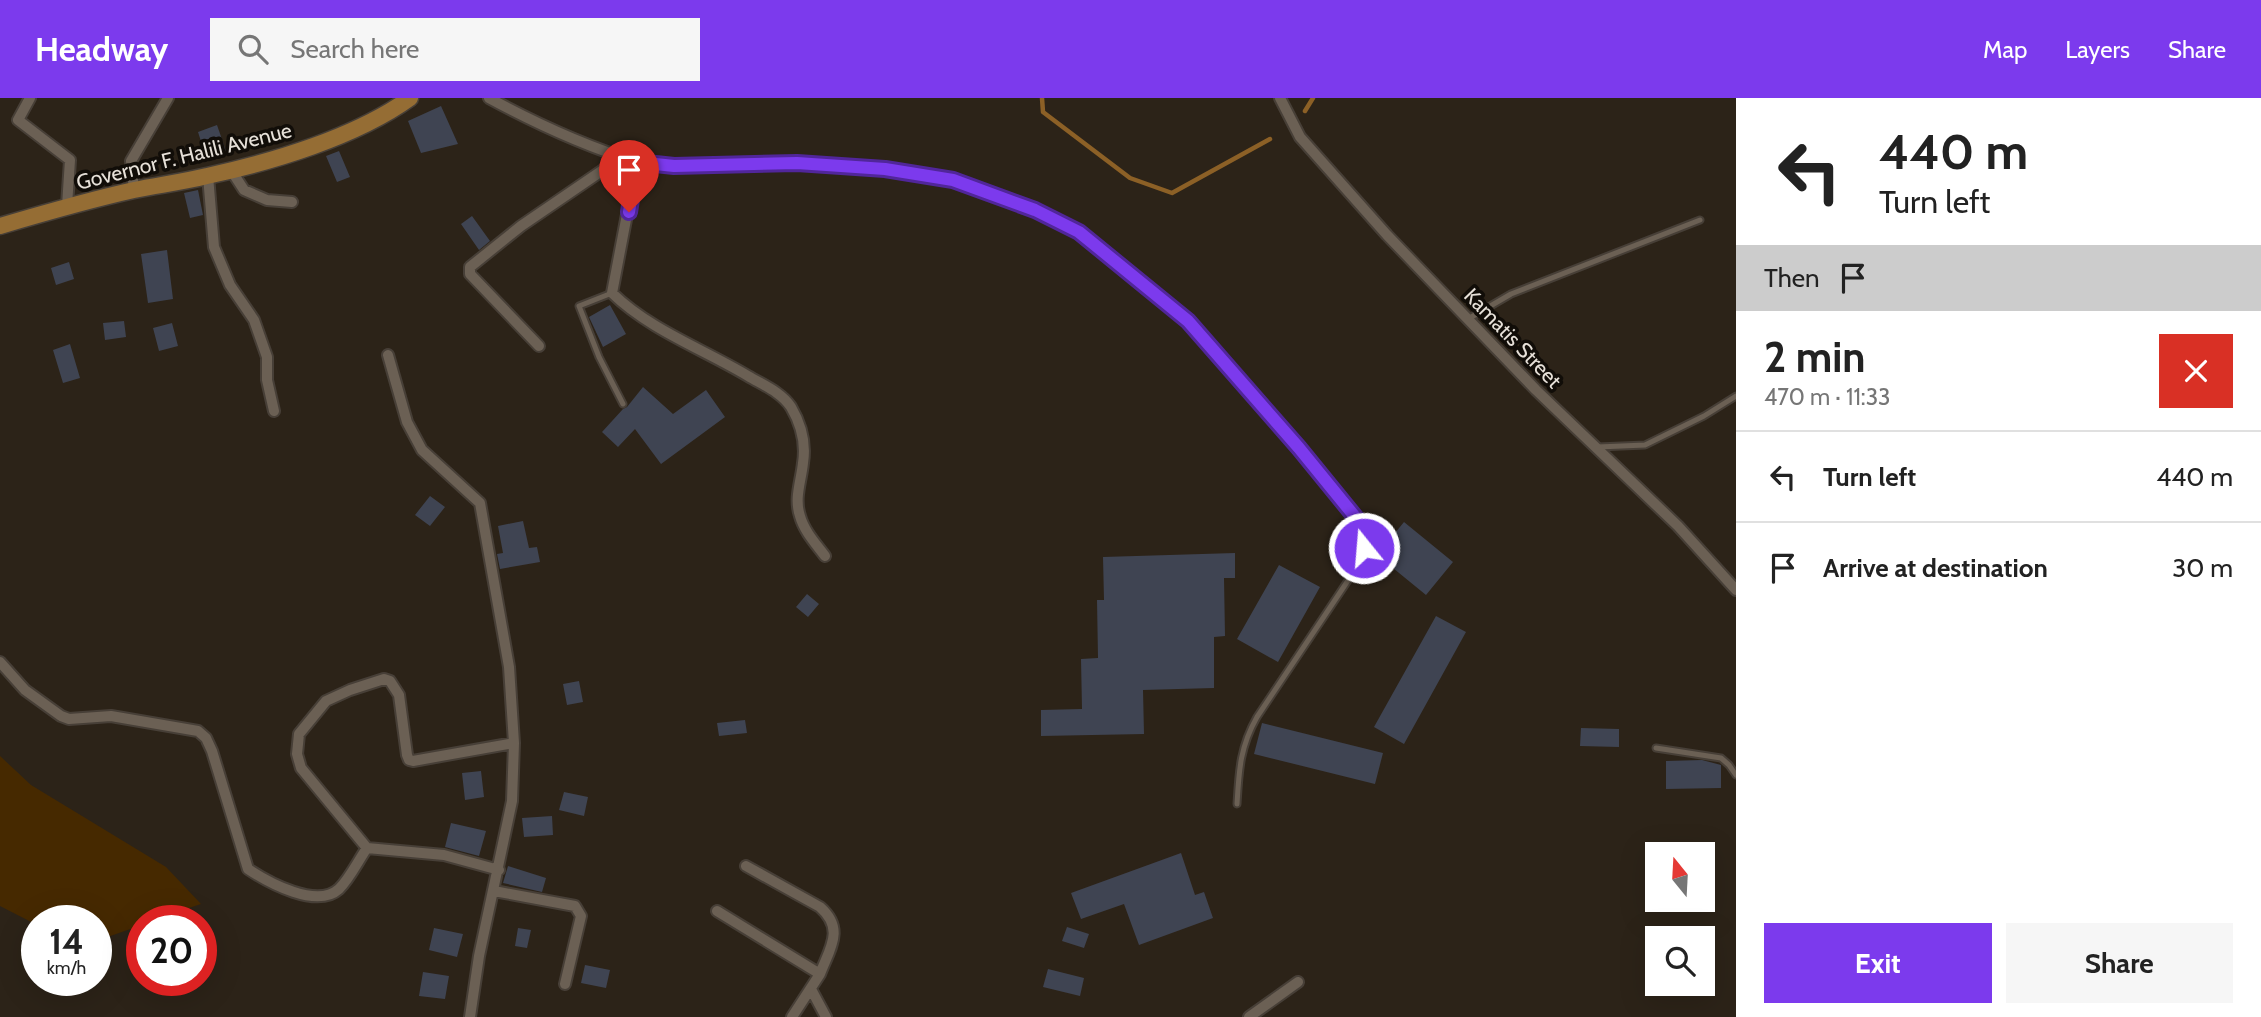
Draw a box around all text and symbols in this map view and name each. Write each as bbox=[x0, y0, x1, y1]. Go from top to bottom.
search box bbox=[210, 18, 700, 81]
text: Headway bbox=[35, 29, 168, 69]
icon: search bbox=[234, 30, 272, 68]
text: Search here bbox=[290, 33, 419, 65]
text: Map bbox=[1983, 35, 2027, 64]
text: Layers bbox=[2065, 35, 2130, 64]
text: Share bbox=[2168, 35, 2226, 64]
street label: Governor F. Halili Avenue bbox=[74, 117, 294, 195]
text: 440 m bbox=[1879, 122, 2028, 181]
icon: left bbox=[1764, 126, 1855, 217]
pin bbox=[599, 140, 659, 212]
icon: arrive bbox=[610, 151, 648, 189]
text: Turn left bbox=[1879, 182, 1990, 221]
icon: arrive bbox=[1834, 259, 1872, 297]
text: Then bbox=[1764, 262, 1820, 294]
street label: Kamatis Street bbox=[1459, 283, 1567, 393]
text: 2 min bbox=[1764, 331, 1865, 383]
button: close bbox=[2159, 334, 2233, 408]
text: 470 m · 11:33 bbox=[1764, 383, 1891, 411]
icon: left bbox=[1764, 458, 1802, 496]
text: Turn left bbox=[1823, 461, 1916, 493]
text: 440 m bbox=[2156, 461, 2233, 493]
position arrow bbox=[1327, 511, 1401, 585]
icon: arrive bbox=[1764, 549, 1802, 587]
text: Arrive at destination bbox=[1823, 552, 2048, 584]
text: 30 m bbox=[2172, 552, 2233, 584]
north arrow bbox=[1645, 842, 1715, 912]
map controls bbox=[1645, 842, 1715, 996]
speed limit sign: 20 bbox=[126, 905, 217, 996]
text: 14 bbox=[49, 920, 84, 963]
button: Exit bbox=[1764, 923, 1992, 1003]
button: Share bbox=[2006, 923, 2233, 1003]
button: search bbox=[1645, 926, 1715, 996]
text: km/h bbox=[47, 957, 86, 979]

